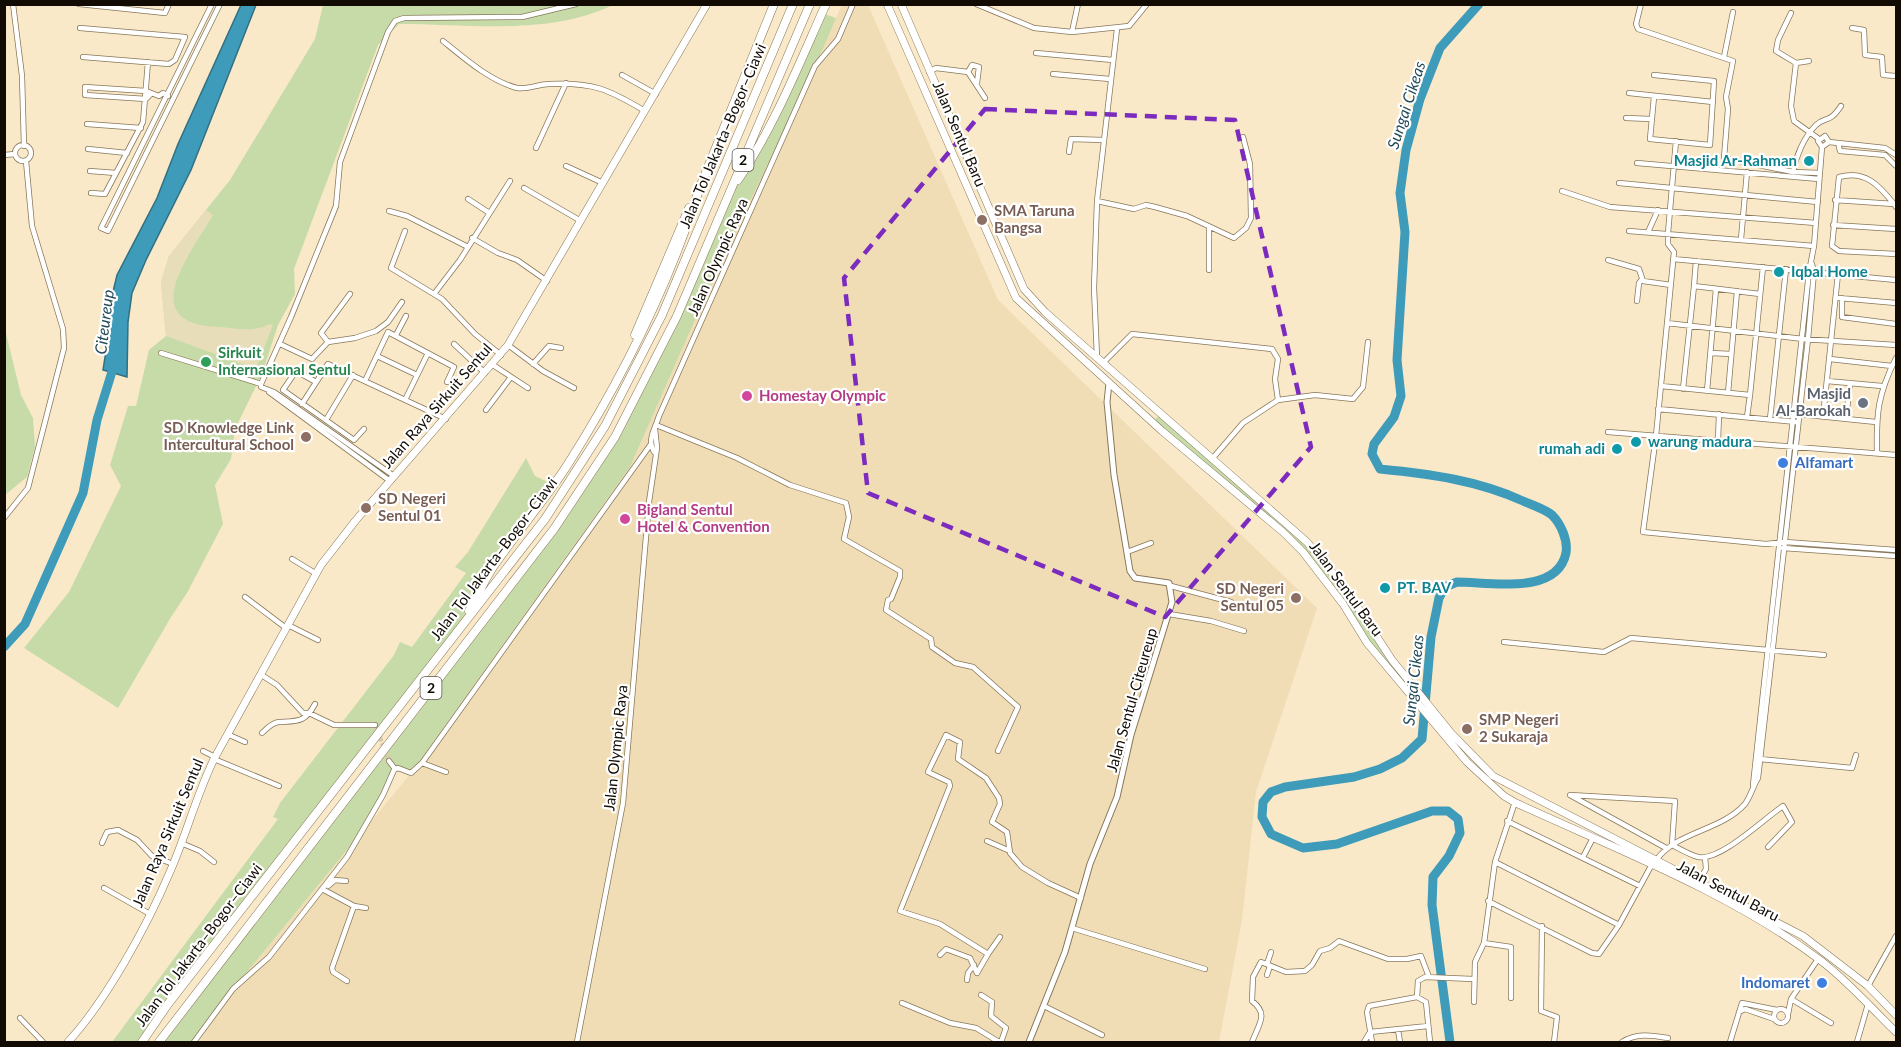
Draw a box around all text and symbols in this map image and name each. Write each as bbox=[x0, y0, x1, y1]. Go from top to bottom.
street label: Jalan Tol Jakarta–Bogor–Ciawi bbox=[675, 40, 769, 231]
water label: Sungai Cikeas bbox=[1382, 58, 1429, 151]
street label: Jalan Sentul Baru bbox=[930, 78, 990, 189]
road number: 2 bbox=[732, 149, 754, 171]
place label: Masjid Ar-Rahman bbox=[1674, 151, 1797, 169]
marker: Masjid Ar-Rahman bbox=[1802, 154, 1816, 168]
street label: Jalan Olympic Raya bbox=[683, 195, 751, 318]
place label: SMA Taruna Bangsa bbox=[994, 201, 1075, 236]
marker: SMA Taruna Bangsa bbox=[975, 213, 989, 227]
place label: Iqbal Home bbox=[1791, 262, 1868, 280]
marker: Iqbal Home bbox=[1772, 265, 1786, 279]
water label: Citeureup bbox=[90, 288, 117, 355]
street label: Jalan Raya Sirkuit Sentul bbox=[377, 339, 495, 471]
place label: Sirkuit Internasional Sentul bbox=[218, 343, 351, 378]
marker: Sirkuit Internasional Sentul bbox=[199, 355, 213, 369]
place label: Masjid Al-Barokah bbox=[1775, 384, 1851, 419]
place label: Homestay Olympic bbox=[759, 386, 886, 404]
marker: Homestay Olympic bbox=[740, 389, 754, 403]
marker: Masjid Al-Barokah bbox=[1856, 396, 1870, 410]
place label: SD Knowledge Link Intercultural School bbox=[164, 418, 295, 453]
marker: SD Knowledge Link Intercultural School bbox=[299, 430, 313, 444]
place label: warung madura bbox=[1648, 432, 1752, 450]
marker: warung madura bbox=[1629, 435, 1643, 449]
place label: rumah adi bbox=[1539, 439, 1605, 457]
marker: rumah adi bbox=[1610, 442, 1624, 456]
place label: Alfamart bbox=[1794, 453, 1854, 471]
marker: Alfamart bbox=[1776, 456, 1790, 470]
street label: Jalan Tol Jakarta–Bogor–Ciawi bbox=[426, 473, 560, 643]
place label: SD Negeri Sentul 01 bbox=[378, 489, 446, 524]
place label: Bigland Sentul Hotel & Convention bbox=[637, 500, 770, 535]
marker: SD Negeri Sentul 01 bbox=[359, 501, 373, 515]
marker: Bigland Sentul Hotel & Convention bbox=[618, 512, 632, 526]
street label: Jalan Sentul Baru bbox=[1306, 537, 1387, 639]
place label: PT. BAV bbox=[1397, 578, 1452, 596]
place label: SD Negeri Sentul 05 bbox=[1216, 579, 1284, 614]
marker: PT. BAV bbox=[1378, 581, 1392, 595]
marker: SD Negeri Sentul 05 bbox=[1289, 591, 1303, 605]
street label: Jalan Sentul-Citeureup bbox=[1102, 626, 1160, 774]
water label: Sungai Cikeas bbox=[1398, 633, 1427, 726]
road number: 2 bbox=[420, 677, 442, 699]
street label: Jalan Olympic Raya bbox=[599, 684, 631, 812]
place label: SMP Negeri 2 Sukaraja bbox=[1479, 710, 1559, 745]
marker: SMP Negeri 2 Sukaraja bbox=[1460, 722, 1474, 736]
street label: Jalan Raya Sirkuit Sentul bbox=[128, 756, 207, 910]
street label: Jalan Sentul Baru bbox=[1674, 856, 1783, 925]
street label: Jalan Tol Jakarta–Bogor–Ciawi bbox=[131, 859, 265, 1029]
place label: Indomaret bbox=[1741, 973, 1810, 991]
marker: Indomaret bbox=[1815, 976, 1829, 990]

